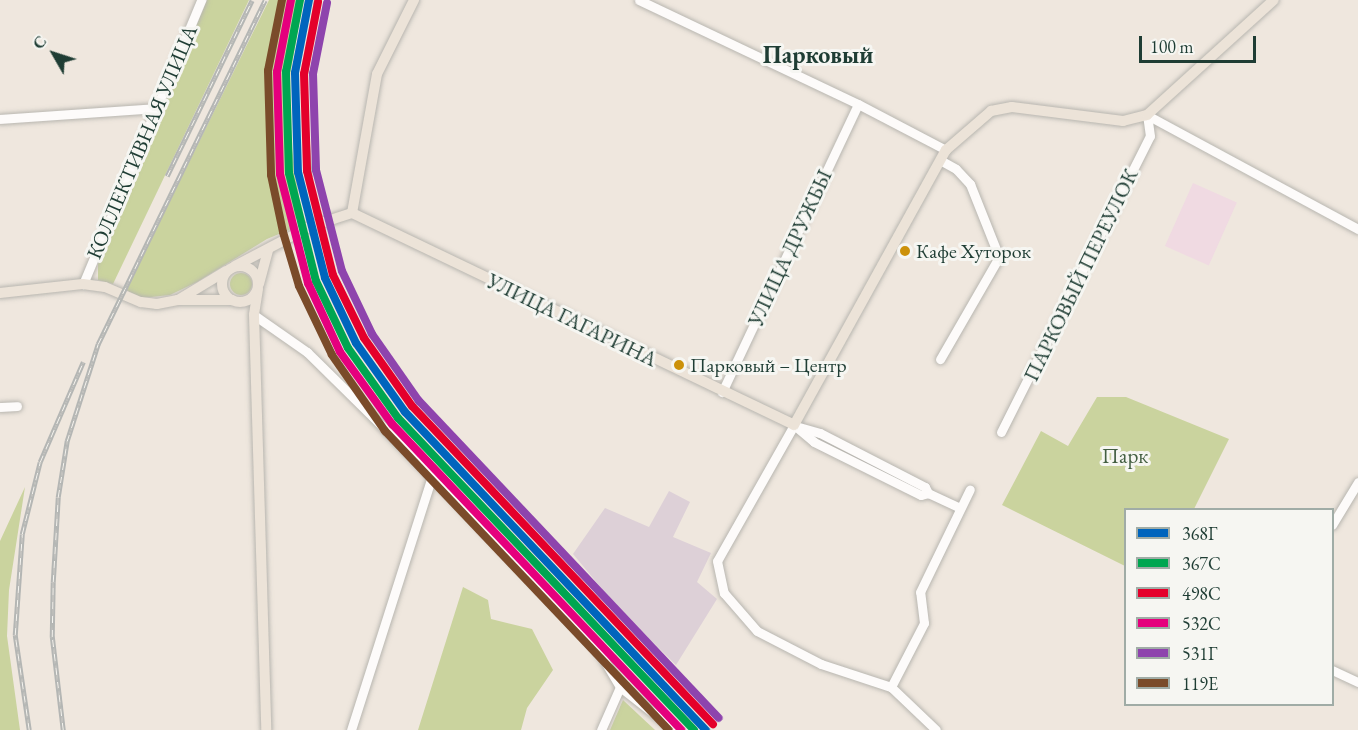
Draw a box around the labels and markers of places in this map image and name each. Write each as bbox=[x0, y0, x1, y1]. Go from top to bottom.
place label: Кафе Хуторок bbox=[916, 239, 1031, 263]
marker: Кафе Хуторок bbox=[899, 245, 911, 257]
place label: Парковый – Центр bbox=[690, 353, 847, 377]
marker: Парковый – Центр bbox=[673, 359, 685, 371]

